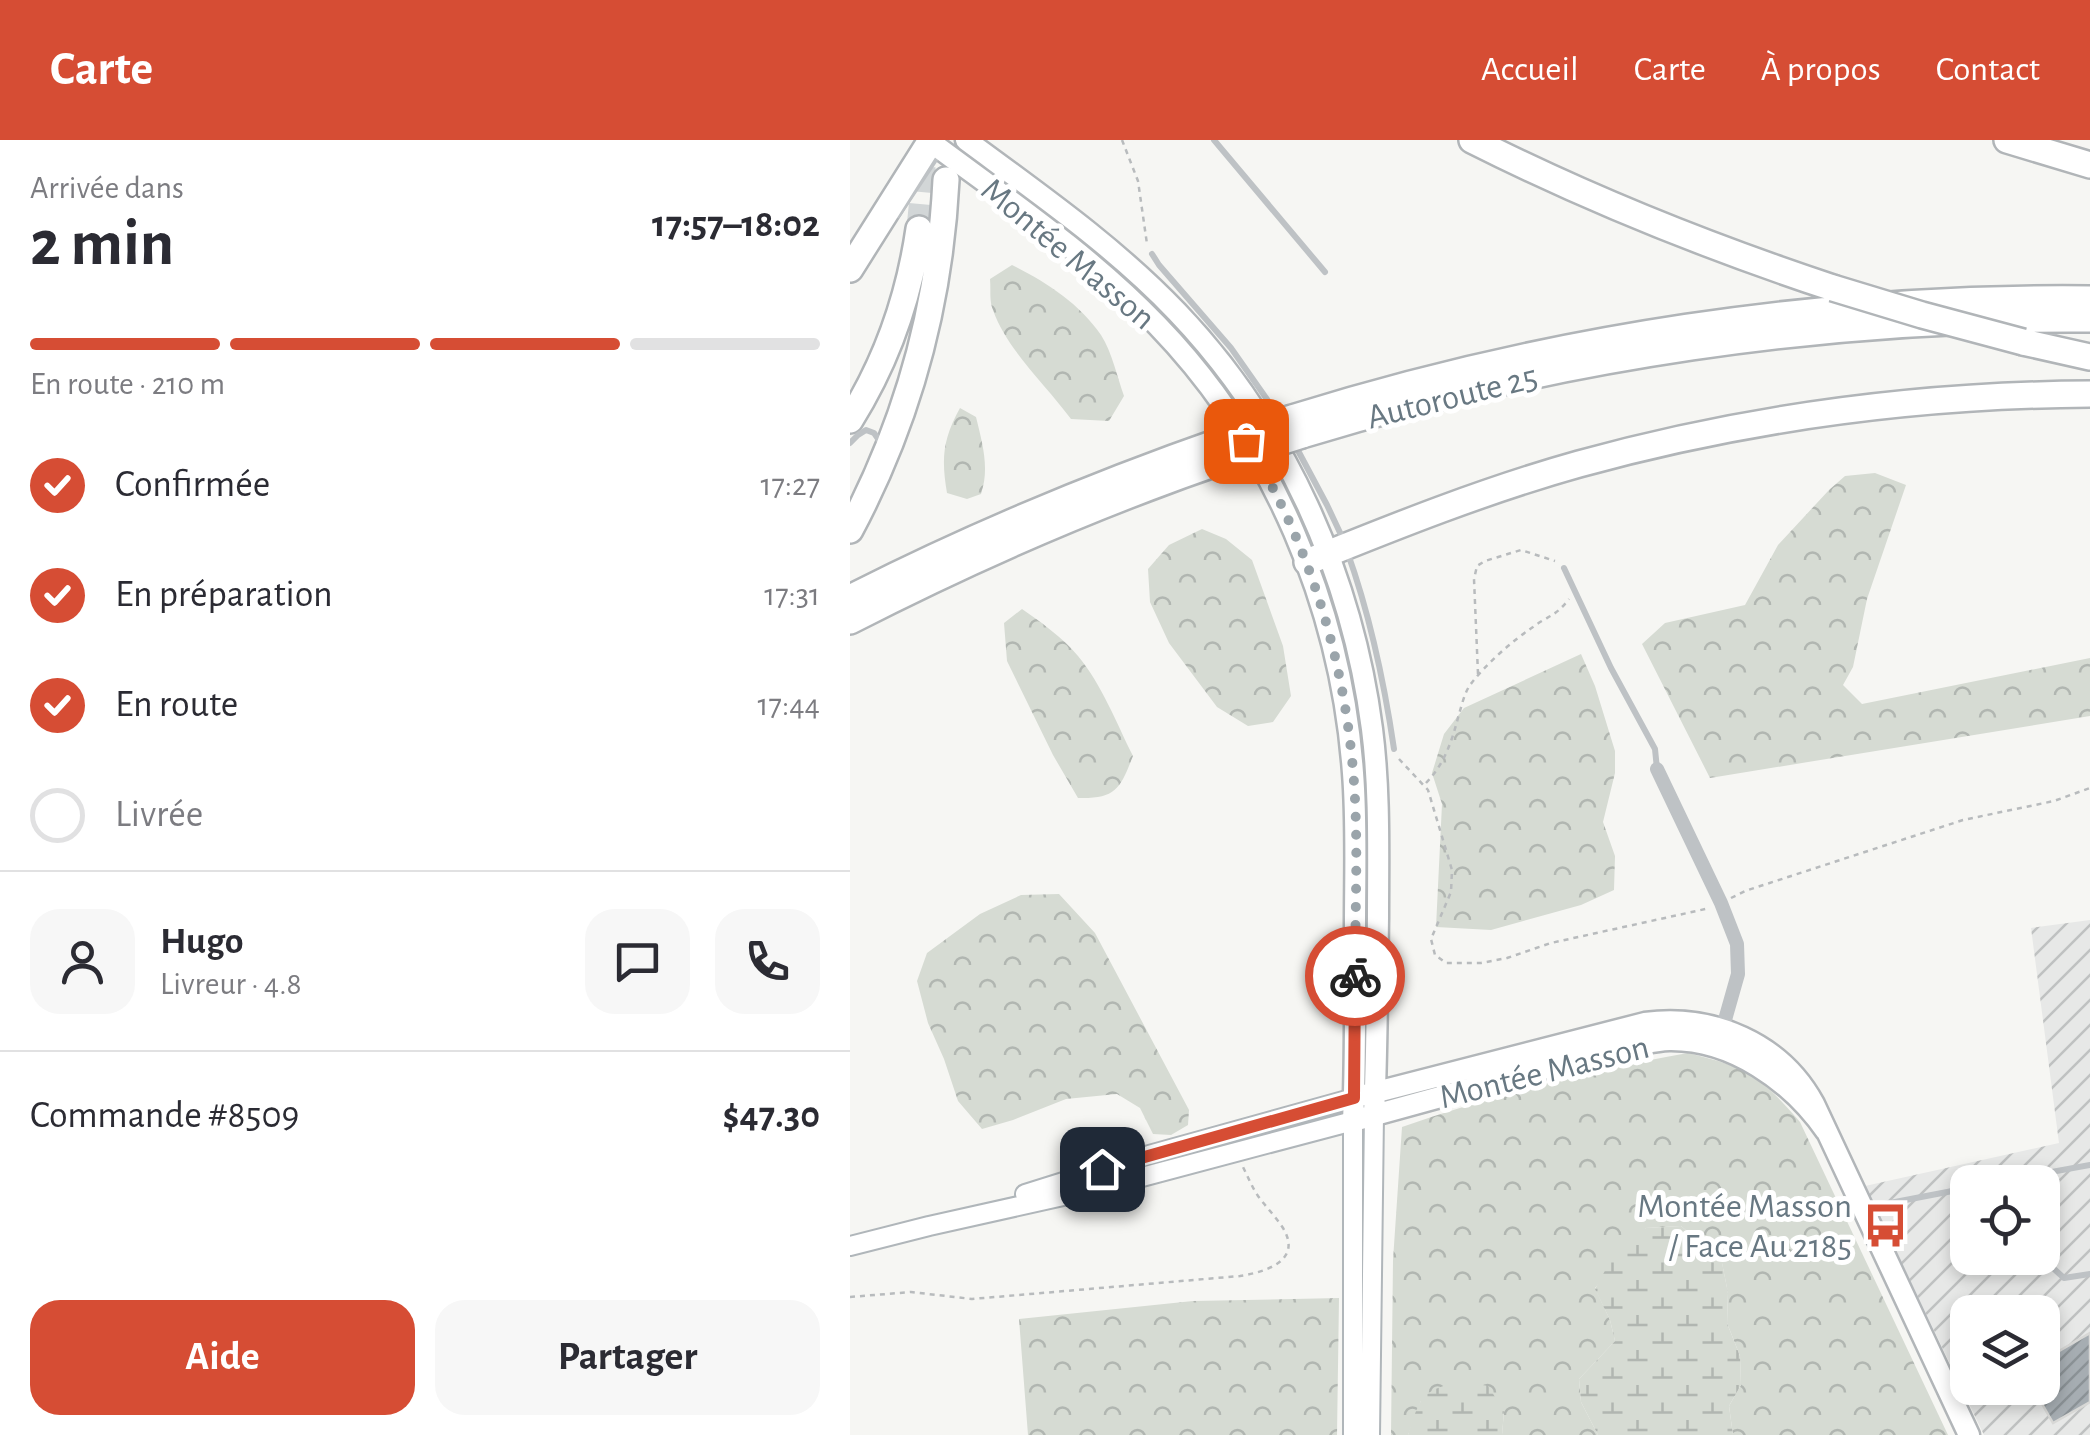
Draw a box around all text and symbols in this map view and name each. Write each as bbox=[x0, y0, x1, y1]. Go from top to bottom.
text: Carte bbox=[50, 46, 153, 94]
text: Accueil bbox=[1481, 52, 1579, 87]
text: Carte bbox=[1634, 52, 1706, 87]
text: À propos bbox=[1761, 52, 1881, 87]
text: Contact bbox=[1936, 52, 2040, 87]
text: Arrivée dans bbox=[30, 172, 184, 204]
street label: Montée Masson bbox=[975, 172, 1162, 337]
text: 17:57–18:02 bbox=[652, 206, 820, 244]
text: 2 min bbox=[30, 212, 174, 277]
street label: Autoroute 25 bbox=[1364, 359, 1541, 436]
text: En route · 210 m bbox=[30, 368, 225, 400]
pin bbox=[1204, 399, 1289, 484]
icon: bag bbox=[1219, 414, 1274, 469]
icon: check bbox=[30, 458, 85, 513]
text: Confirmée bbox=[115, 466, 270, 504]
text: 17:27 bbox=[760, 469, 820, 501]
icon: check bbox=[30, 568, 85, 623]
text: En préparation bbox=[115, 576, 333, 614]
text: 17:31 bbox=[764, 579, 820, 611]
icon: check bbox=[30, 678, 85, 733]
text: En route bbox=[115, 686, 238, 724]
text: 17:44 bbox=[758, 689, 820, 721]
text: Livrée bbox=[115, 796, 203, 834]
button: person bbox=[30, 909, 135, 1014]
button: chat bbox=[585, 909, 690, 1014]
button: phone bbox=[715, 909, 820, 1014]
text: Hugo bbox=[160, 923, 244, 961]
courier bbox=[1305, 926, 1405, 1026]
icon: bike bbox=[1328, 949, 1383, 1004]
text: Livreur · 4.8 bbox=[160, 968, 302, 1000]
street label: Montée Masson bbox=[1436, 1029, 1653, 1115]
text: Commande #8509 bbox=[30, 1097, 299, 1135]
text: $47.30 bbox=[722, 1097, 820, 1135]
pin bbox=[1060, 1127, 1145, 1212]
icon: home bbox=[1075, 1142, 1130, 1197]
map controls bbox=[1950, 1165, 2060, 1405]
button: locate bbox=[1950, 1165, 2060, 1275]
place label: Montée Masson / Face Au 2185 bbox=[1637, 1189, 1852, 1264]
bus stop icon: Montée Masson / Face Au 2185 bbox=[1861, 1201, 1909, 1249]
button: layers bbox=[1950, 1295, 2060, 1405]
button: Aide bbox=[30, 1300, 415, 1415]
button: Partager bbox=[435, 1300, 820, 1415]

